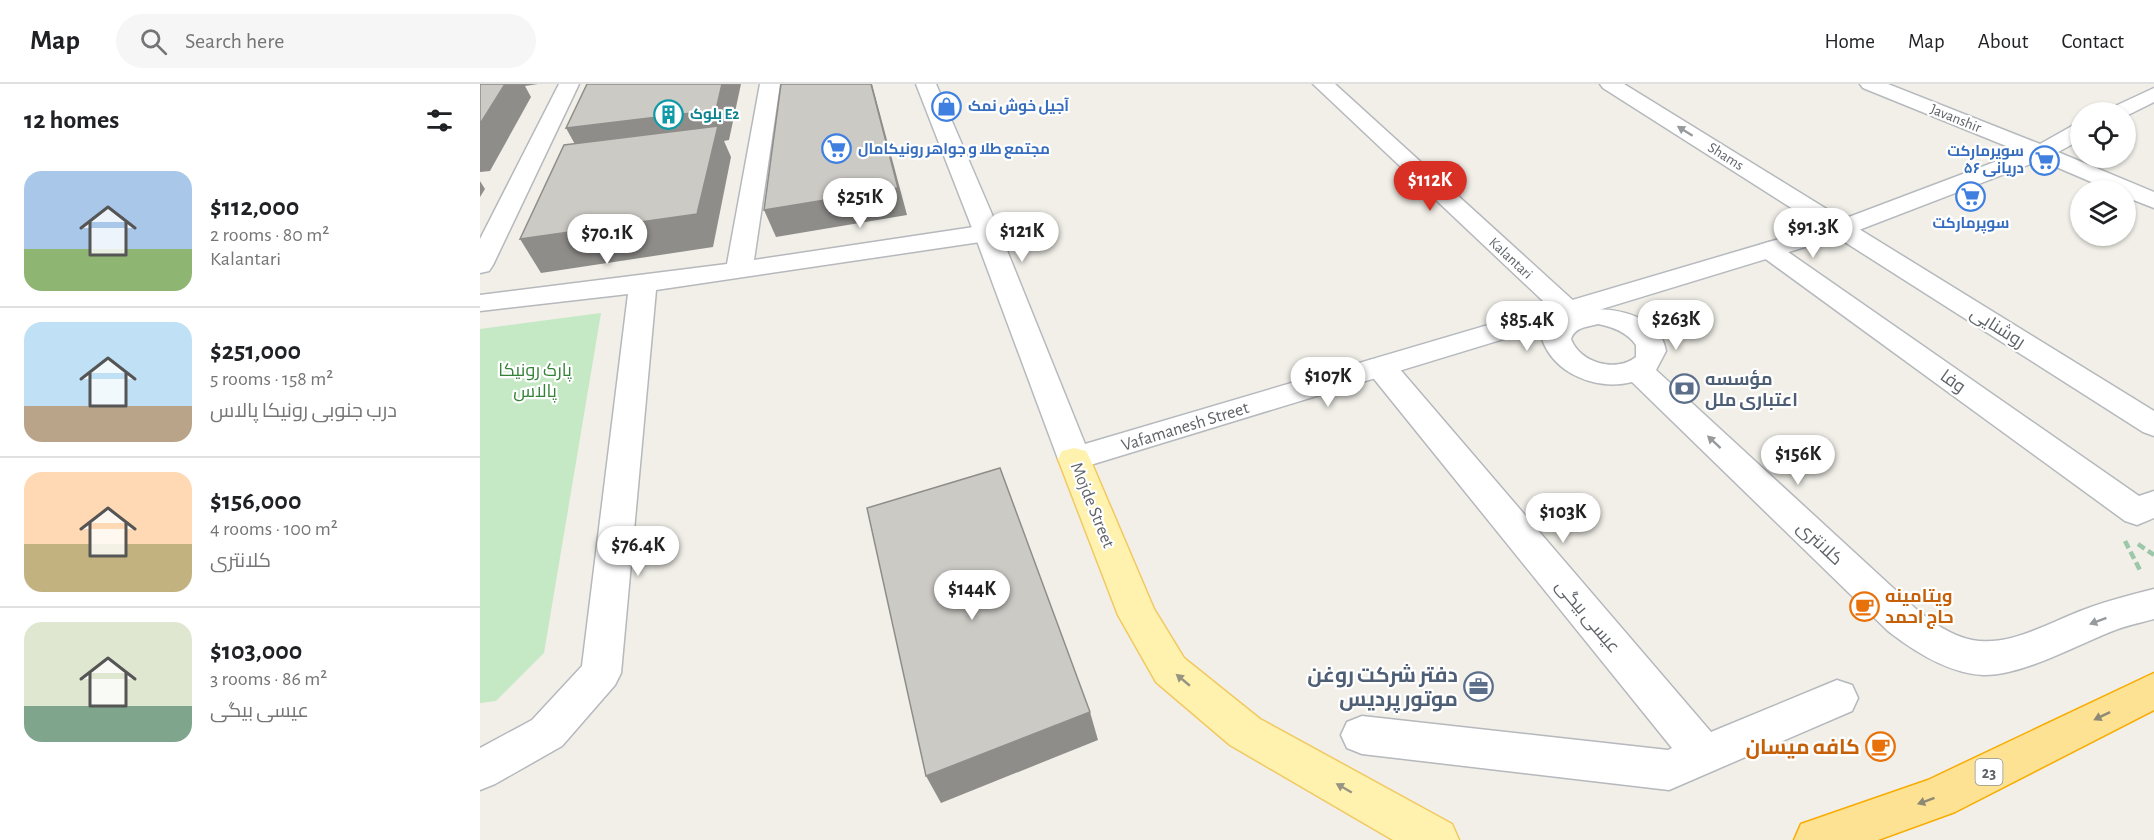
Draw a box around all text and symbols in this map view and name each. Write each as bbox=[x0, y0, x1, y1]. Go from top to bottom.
search box bbox=[116, 14, 536, 68]
icon: search bbox=[137, 25, 170, 58]
text: Map bbox=[30, 27, 80, 55]
text: Search here bbox=[185, 30, 284, 52]
text: Home bbox=[1824, 31, 1875, 52]
text: Map bbox=[1908, 31, 1945, 52]
text: About bbox=[1978, 31, 2028, 52]
text: Contact bbox=[2061, 31, 2124, 52]
shop icon: آجیل خوش نمک bbox=[931, 90, 963, 122]
place label: آجیل خوش نمک bbox=[968, 97, 1069, 115]
building icon: بلوک E2 bbox=[653, 98, 685, 130]
street label: Javanshir bbox=[1928, 101, 1984, 136]
map controls bbox=[2070, 102, 2136, 246]
button: locate bbox=[2070, 102, 2136, 168]
icon: filters bbox=[423, 104, 456, 137]
text: 12 homes bbox=[24, 107, 119, 133]
place label: بلوک E2 bbox=[690, 107, 739, 123]
one-way arrow bbox=[1677, 125, 1693, 136]
supermarket icon: مجتمع طلا و جواهر رونیکامال bbox=[821, 133, 853, 165]
street label: Shams bbox=[1705, 140, 1746, 173]
place label: مجتمع طلا و جواهر رونیکامال bbox=[858, 142, 1050, 159]
place label: سوپرمارکت ۵۶ دریانی bbox=[1947, 144, 2024, 177]
supermarket icon: سوپرمارکت ۵۶ دریانی bbox=[2029, 144, 2061, 176]
pin: $112K bbox=[1388, 161, 1472, 212]
text: $112K bbox=[1408, 170, 1452, 190]
pin: $251K bbox=[818, 178, 902, 229]
supermarket icon: سوپرمارکت bbox=[1955, 180, 1987, 212]
button: layers bbox=[2070, 180, 2136, 246]
text: $251K bbox=[837, 187, 883, 207]
text: $112,000 bbox=[210, 194, 299, 220]
icon: home bbox=[72, 195, 144, 267]
pin: $91.3K bbox=[1764, 208, 1862, 259]
pin: $121K bbox=[980, 212, 1064, 263]
pin: $70.1K bbox=[558, 214, 656, 265]
place label: سوپرمارکت bbox=[1933, 216, 2009, 234]
text: $91.3K bbox=[1788, 217, 1838, 237]
text: $121K bbox=[1000, 221, 1044, 241]
text: $70.1K bbox=[581, 223, 633, 243]
text: 2 rooms · 80 m² bbox=[210, 225, 329, 245]
street label: Kalantari bbox=[1486, 235, 1535, 282]
text: Kalantari bbox=[210, 249, 281, 269]
pin: $263K bbox=[1634, 300, 1718, 351]
pin: $85.4K bbox=[1478, 301, 1576, 352]
street label: روشنایی bbox=[1966, 303, 2029, 352]
text: $263K bbox=[1652, 309, 1700, 329]
text: $85.4K bbox=[1500, 310, 1554, 330]
text: $251,000 bbox=[210, 338, 301, 364]
icon: home bbox=[72, 346, 144, 418]
pin: $107K bbox=[1286, 357, 1370, 408]
park label: پارک رونیکا پالاس bbox=[498, 362, 572, 403]
text: $107K bbox=[1305, 366, 1351, 386]
street label: وفا bbox=[1936, 367, 1968, 397]
text: 5 rooms · 158 m² bbox=[210, 369, 333, 389]
place label: مؤسسه اعتباری ملل bbox=[1705, 369, 1798, 411]
bank icon: مؤسسه اعتباری ملل bbox=[1668, 373, 1700, 405]
street label: Vafamanesh Street bbox=[1119, 399, 1251, 455]
text: درب جنوبی رونیکا پالاس bbox=[210, 401, 397, 421]
one-way arrow bbox=[1707, 435, 1721, 449]
pin: $156K bbox=[1756, 435, 1840, 486]
text: $156K bbox=[1775, 444, 1821, 464]
street label: Mojde Street bbox=[1067, 460, 1117, 551]
text: $156,000 bbox=[210, 488, 301, 514]
pin: $103K bbox=[1521, 493, 1605, 544]
icon: home bbox=[72, 496, 144, 568]
text: $103K bbox=[1540, 502, 1586, 522]
street label: کلانتری bbox=[1792, 518, 1846, 570]
text: 4 rooms · 100 m² bbox=[210, 519, 338, 539]
pin: $76.4K bbox=[589, 526, 687, 577]
text: $76.4K bbox=[611, 535, 665, 555]
text: کلانتری bbox=[210, 551, 271, 571]
pin: $144K bbox=[930, 570, 1014, 621]
street label: عیسی بیگی bbox=[1551, 577, 1623, 657]
text: $144K bbox=[948, 579, 996, 599]
place label: ویتامینه حاج احمد bbox=[1885, 588, 1954, 629]
cafe icon: ویتامینه حاج احمد bbox=[1848, 590, 1880, 622]
one-way arrow bbox=[2089, 616, 2107, 626]
text: $103,000 bbox=[210, 638, 302, 664]
icon: home bbox=[72, 646, 144, 718]
place label: دفتر شرکت روغن موتور پردیس bbox=[1307, 664, 1458, 714]
text: 3 rooms · 86 m² bbox=[210, 669, 327, 689]
office icon: دفتر شرکت روغن موتور پردیس bbox=[1463, 671, 1495, 703]
one-way arrow bbox=[1175, 674, 1191, 687]
text: عیسی بیگی bbox=[210, 701, 309, 721]
one-way arrow bbox=[2093, 711, 2110, 721]
cafe icon: کافه میسان bbox=[1865, 731, 1897, 763]
place label: کافه میسان bbox=[1745, 737, 1860, 759]
road number: 23 bbox=[1976, 759, 2002, 785]
one-way arrow bbox=[1336, 783, 1352, 794]
one-way arrow bbox=[1917, 797, 1935, 807]

